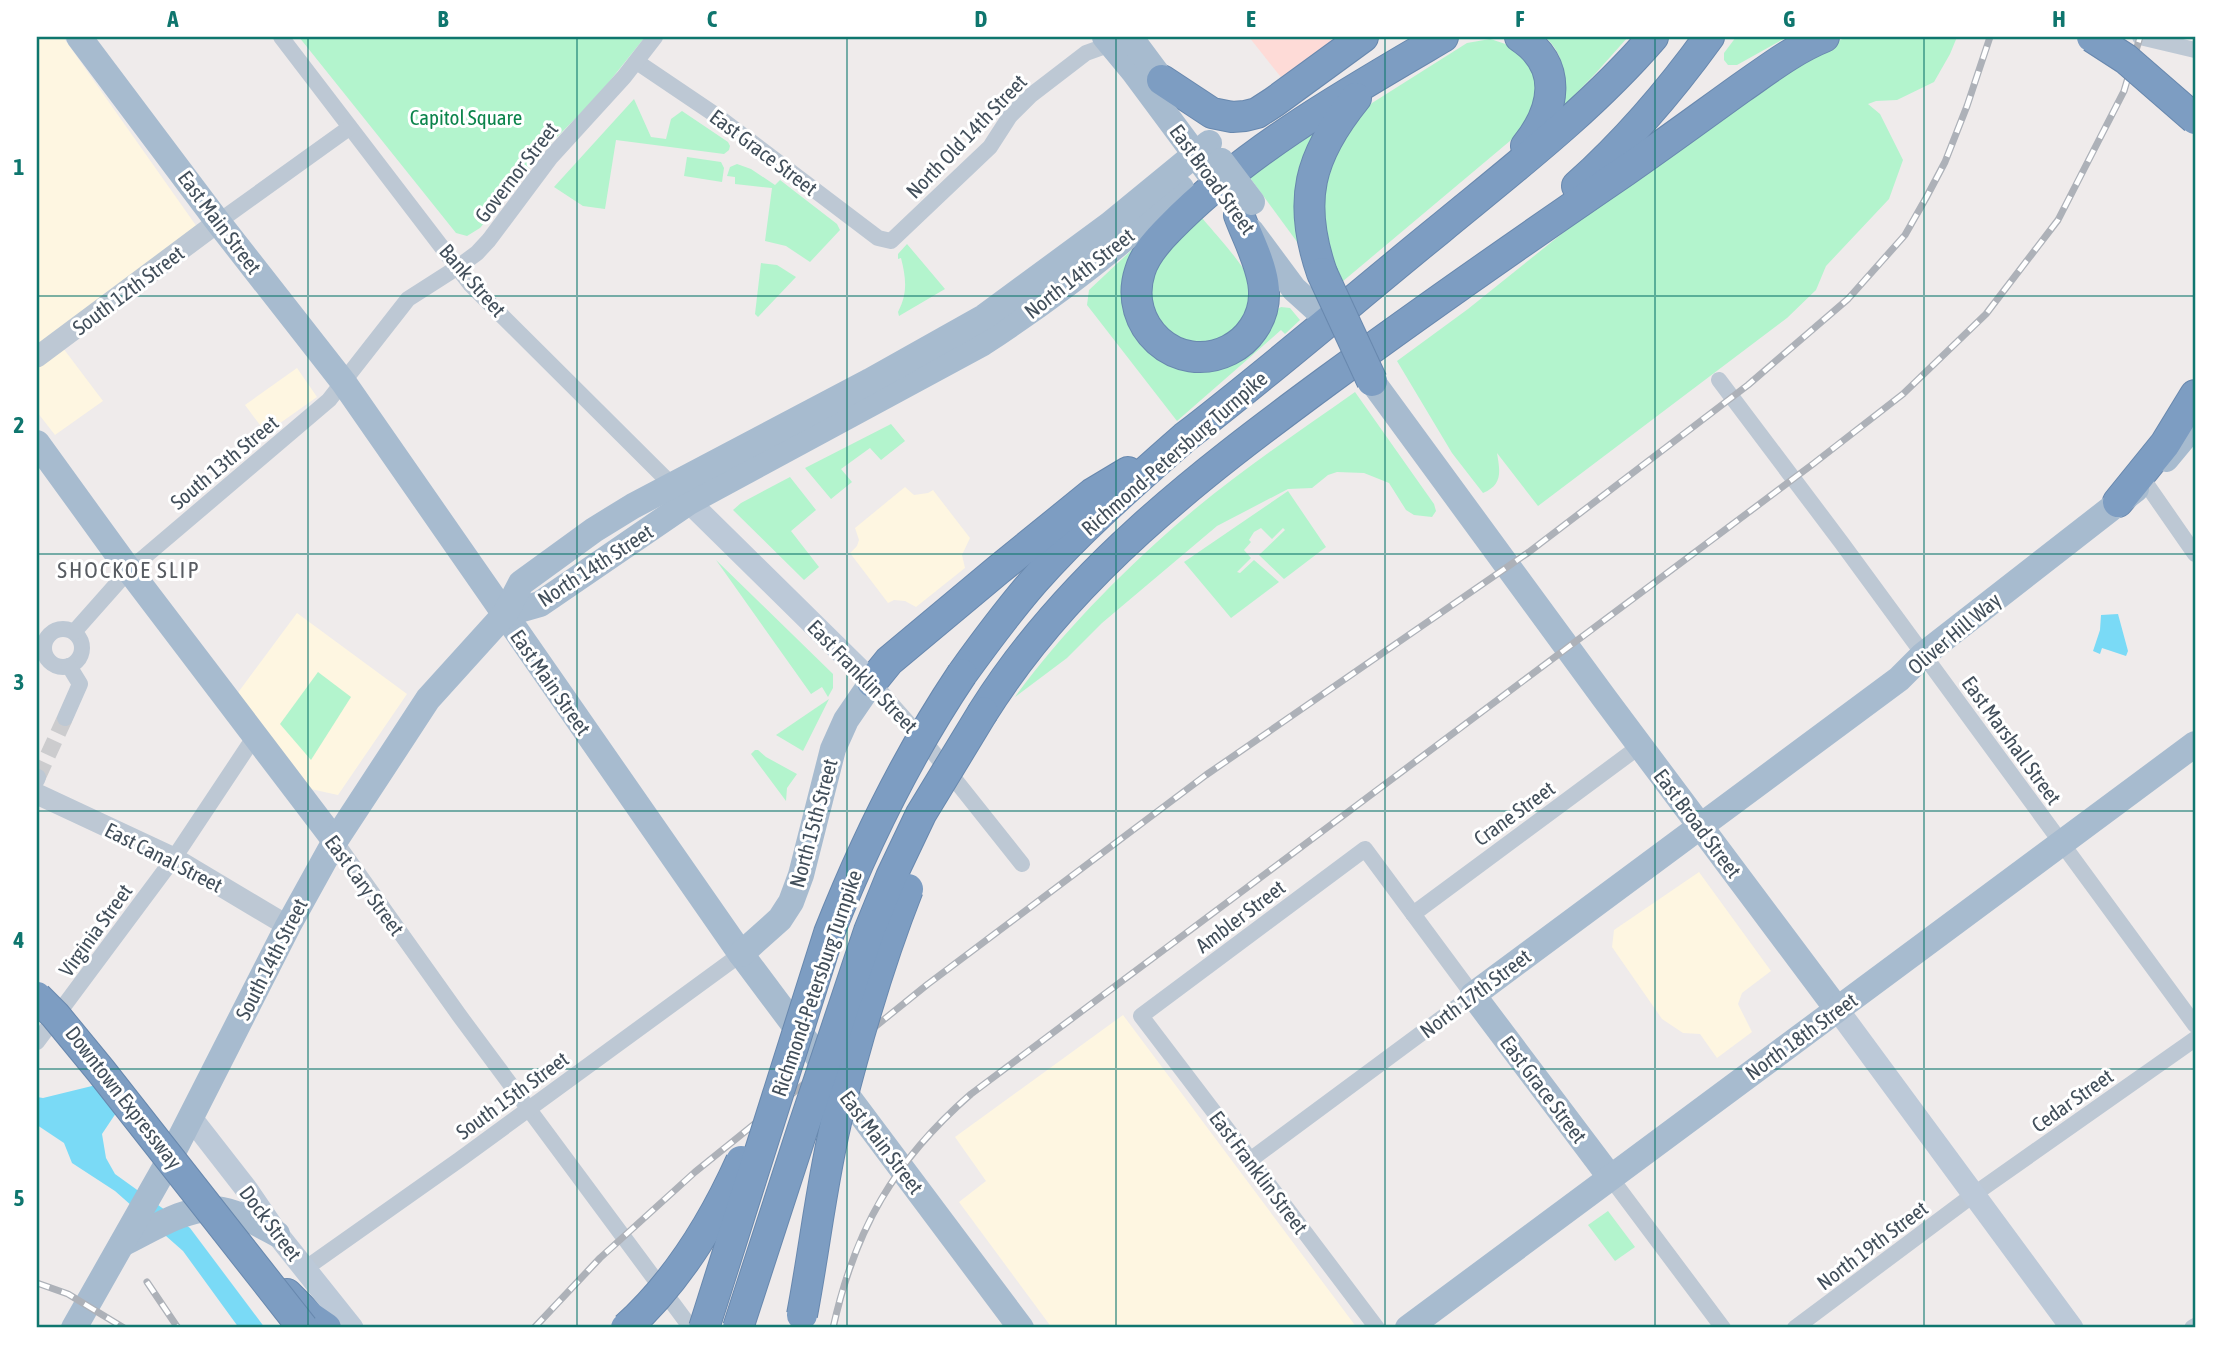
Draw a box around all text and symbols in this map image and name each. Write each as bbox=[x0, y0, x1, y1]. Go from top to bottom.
text: A bbox=[166, 6, 179, 32]
text: B bbox=[438, 6, 449, 32]
text: C bbox=[707, 6, 718, 32]
text: D bbox=[975, 6, 988, 32]
text: E bbox=[1246, 6, 1256, 32]
text: F bbox=[1515, 6, 1525, 32]
text: G bbox=[1783, 6, 1795, 32]
text: H bbox=[2052, 6, 2066, 32]
street label: North Old 14th Street bbox=[901, 69, 1031, 203]
street label: East Grace Street bbox=[706, 104, 822, 200]
park label: Capitol Square bbox=[410, 105, 522, 129]
street label: Governor Street bbox=[470, 117, 562, 227]
street label: East Broad Street bbox=[1165, 119, 1261, 239]
text: 1 bbox=[14, 154, 25, 180]
street label: East Main Street bbox=[173, 166, 267, 278]
street label: North 14th Street bbox=[1019, 223, 1139, 323]
street label: Bank Street bbox=[435, 239, 511, 321]
street label: South 12th Street bbox=[68, 240, 188, 340]
street label: Richmond-Petersburg Turnpike bbox=[1076, 366, 1272, 540]
street label: South 13th Street bbox=[165, 410, 283, 514]
text: 2 bbox=[14, 412, 24, 438]
street label: North 14th Street bbox=[533, 519, 657, 611]
district label: SHOCKOE SLIP bbox=[57, 557, 201, 583]
street label: Oliver Hill Way bbox=[1903, 587, 2006, 679]
street label: East Franklin Street bbox=[803, 615, 923, 737]
street label: East Main Street bbox=[506, 625, 596, 739]
text: 3 bbox=[14, 669, 24, 695]
street label: East Marshall Street bbox=[1957, 671, 2067, 809]
street label: North 15th Street bbox=[784, 756, 842, 890]
street label: East Broad Street bbox=[1649, 764, 1747, 882]
street label: Crane Street bbox=[1469, 776, 1559, 850]
street label: East Canal Street bbox=[101, 817, 227, 897]
street label: East Cary Street bbox=[321, 830, 409, 940]
street label: Richmond-Petersburg Turnpike bbox=[766, 867, 866, 1099]
street label: Ambler Street bbox=[1191, 875, 1289, 957]
street label: Virginia Street bbox=[53, 879, 137, 981]
street label: South 14th Street bbox=[230, 894, 312, 1024]
text: 4 bbox=[13, 927, 25, 953]
street label: North 17th Street bbox=[1415, 944, 1535, 1042]
street label: North 18th Street bbox=[1740, 987, 1862, 1085]
street label: Downtown Expressway bbox=[61, 1021, 187, 1173]
street label: East Grace Street bbox=[1496, 1031, 1592, 1147]
street label: South 15th Street bbox=[451, 1046, 573, 1144]
street label: Cedar Street bbox=[2027, 1063, 2117, 1137]
street label: East Main Street bbox=[835, 1086, 929, 1198]
street label: East Franklin Street bbox=[1205, 1106, 1313, 1238]
street label: Dock Street bbox=[235, 1181, 307, 1265]
text: 5 bbox=[14, 1185, 25, 1211]
street label: North 19th Street bbox=[1812, 1196, 1932, 1294]

